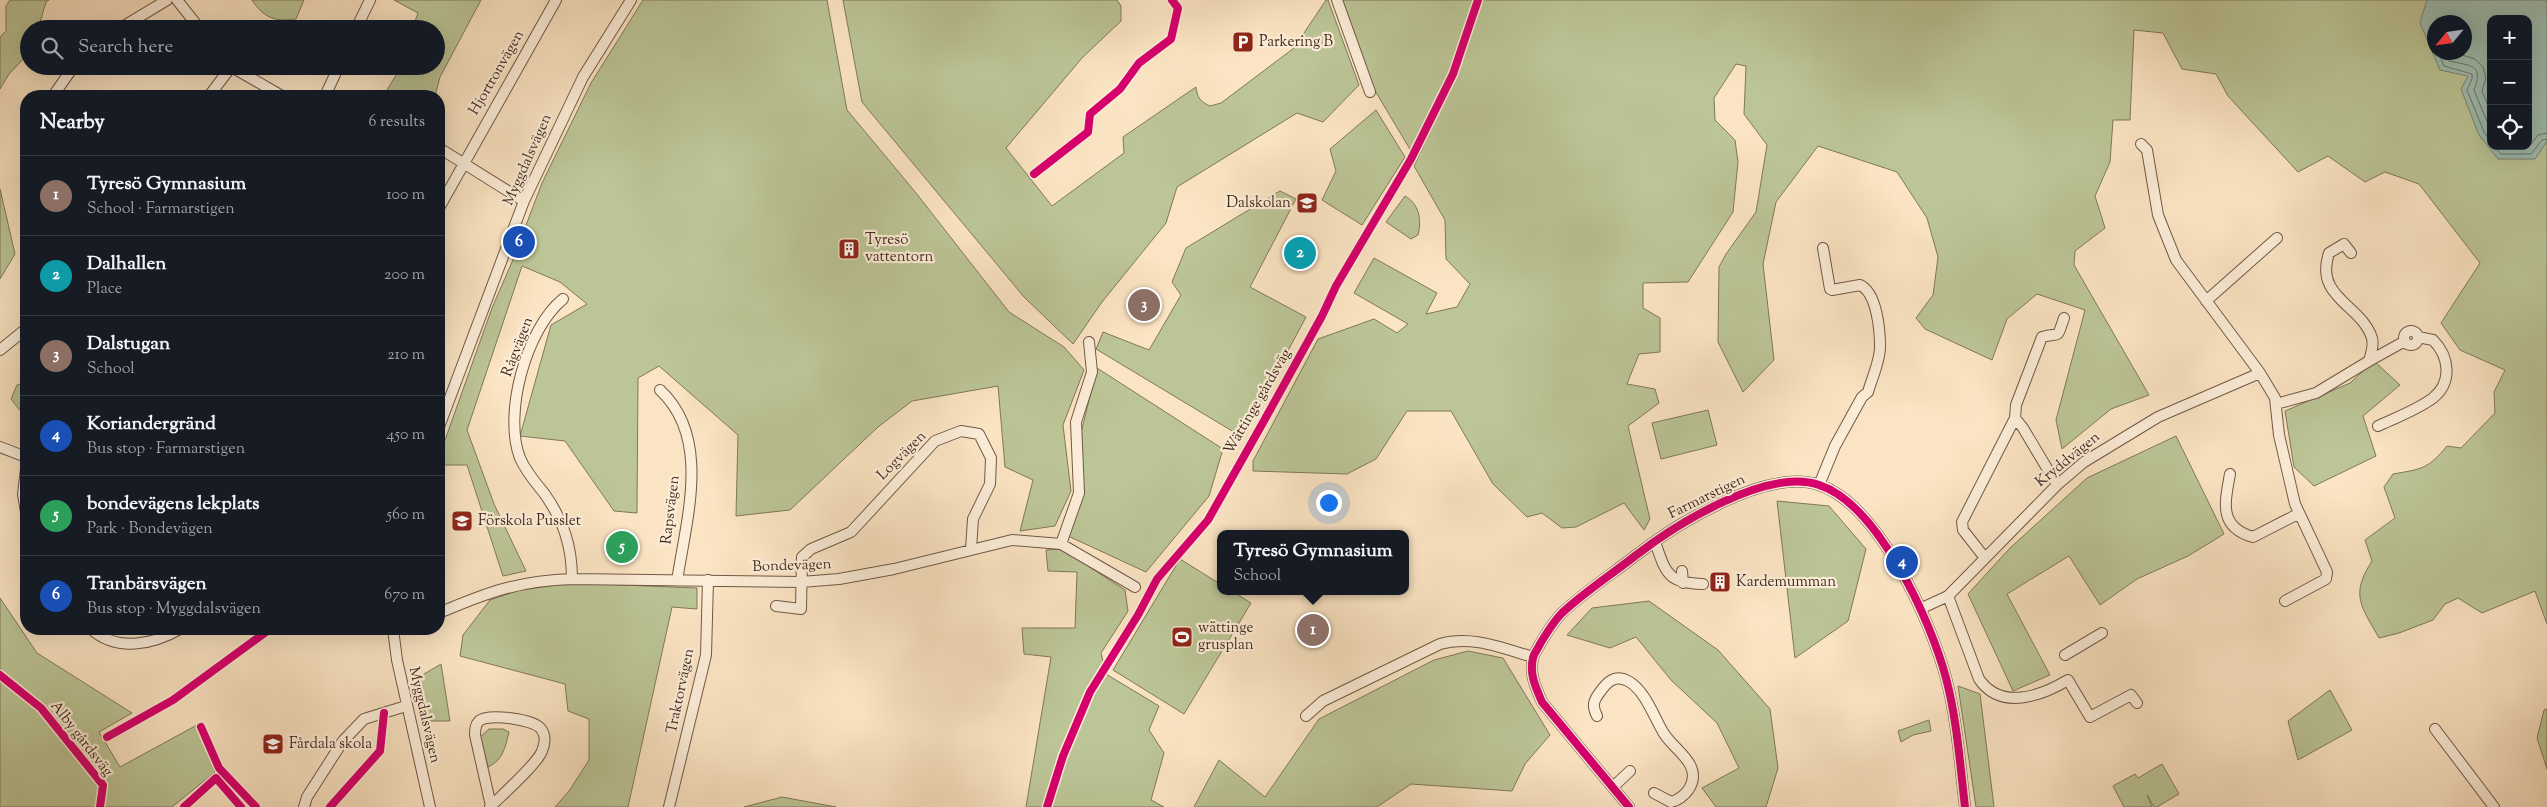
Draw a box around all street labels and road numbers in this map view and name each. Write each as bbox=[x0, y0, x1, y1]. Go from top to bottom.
street label: Hjortronvägen bbox=[464, 27, 530, 119]
street label: Myggdalsvägen bbox=[498, 111, 558, 209]
street label: Rågvägen bbox=[497, 314, 539, 380]
street label: Wättinge gårdsväg bbox=[1219, 345, 1297, 459]
street label: Logvägen bbox=[873, 426, 932, 485]
street label: Kryddvägen bbox=[2031, 427, 2105, 493]
street label: Farmarstigen bbox=[1665, 469, 1749, 525]
street label: Rapsvägen bbox=[656, 474, 686, 546]
street label: Bondevägen bbox=[752, 554, 832, 578]
street label: Traktorvägen bbox=[662, 646, 700, 735]
street label: Myggdalsvägen bbox=[403, 665, 445, 765]
street label: Alby gårdsväg bbox=[45, 697, 117, 781]

